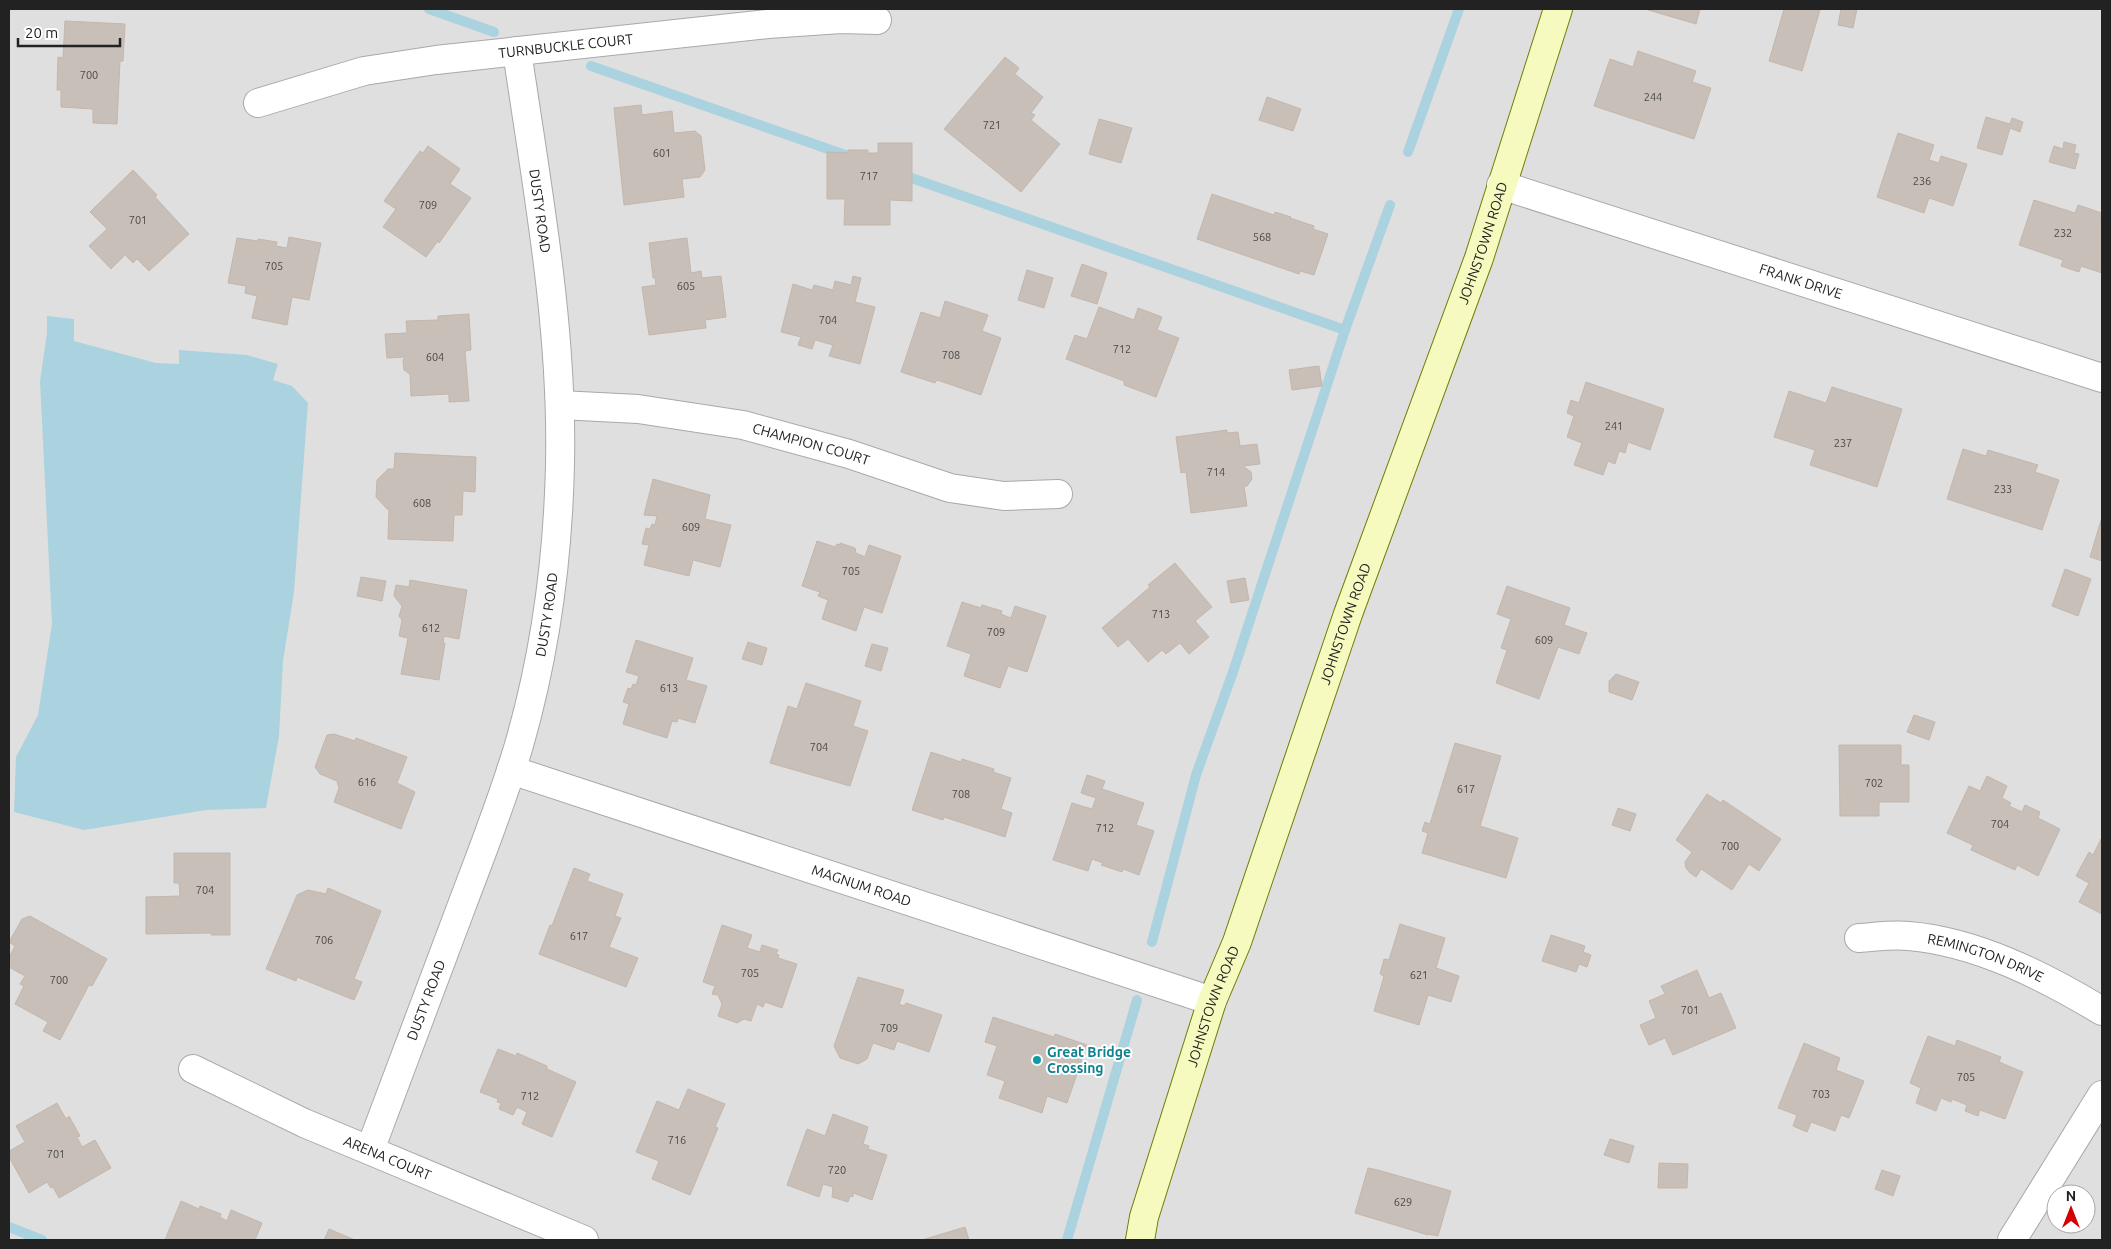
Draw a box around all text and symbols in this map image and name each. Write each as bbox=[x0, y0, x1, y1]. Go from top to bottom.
scale bar bbox=[18, 15, 120, 47]
text: 20 m bbox=[25, 24, 58, 41]
street label: TURNBUCKLE COURT bbox=[498, 31, 634, 61]
house number: 700 bbox=[80, 69, 98, 81]
house number: 244 bbox=[1644, 91, 1662, 103]
house number: 721 bbox=[983, 119, 1001, 131]
house number: 601 bbox=[653, 147, 671, 159]
street label: DUSTY ROAD bbox=[526, 168, 554, 254]
house number: 717 bbox=[860, 170, 878, 182]
house number: 236 bbox=[1913, 175, 1931, 187]
street label: JOHNSTOWN ROAD bbox=[1455, 180, 1511, 306]
house number: 709 bbox=[419, 199, 437, 211]
house number: 701 bbox=[129, 214, 147, 226]
house number: 232 bbox=[2054, 227, 2072, 239]
house number: 568 bbox=[1253, 231, 1271, 243]
house number: 705 bbox=[265, 260, 283, 272]
street label: FRANK DRIVE bbox=[1757, 260, 1845, 302]
house number: 605 bbox=[677, 280, 695, 292]
house number: 704 bbox=[819, 314, 837, 326]
house number: 712 bbox=[1113, 343, 1131, 355]
house number: 708 bbox=[942, 349, 960, 361]
house number: 604 bbox=[426, 351, 444, 363]
street label: CHAMPION COURT bbox=[751, 420, 872, 468]
house number: 241 bbox=[1605, 420, 1623, 432]
house number: 237 bbox=[1834, 437, 1852, 449]
house number: 714 bbox=[1207, 466, 1225, 478]
house number: 233 bbox=[1994, 483, 2012, 495]
house number: 608 bbox=[413, 497, 431, 509]
house number: 609 bbox=[682, 521, 700, 533]
street label: JOHNSTOWN ROAD bbox=[1317, 561, 1374, 687]
house number: 705 bbox=[842, 565, 860, 577]
street label: DUSTY ROAD bbox=[532, 572, 561, 658]
house number: 713 bbox=[1152, 608, 1170, 620]
house number: 612 bbox=[422, 622, 440, 634]
house number: 709 bbox=[987, 626, 1005, 638]
house number: 609 bbox=[1535, 634, 1553, 646]
house number: 613 bbox=[660, 682, 678, 694]
house number: 704 bbox=[810, 741, 828, 753]
house number: 616 bbox=[358, 776, 376, 788]
house number: 702 bbox=[1865, 777, 1883, 789]
house number: 617 bbox=[1457, 783, 1475, 795]
house number: 708 bbox=[952, 788, 970, 800]
house number: 704 bbox=[1991, 818, 2009, 830]
house number: 712 bbox=[1096, 822, 1114, 834]
house number: 700 bbox=[1721, 840, 1739, 852]
street label: MAGNUM ROAD bbox=[810, 862, 913, 909]
house number: 704 bbox=[196, 884, 214, 896]
house number: 617 bbox=[570, 930, 588, 942]
street label: REMINGTON DRIVE bbox=[1926, 930, 2046, 985]
house number: 706 bbox=[315, 934, 333, 946]
street label: JOHNSTOWN ROAD bbox=[1184, 943, 1242, 1069]
street label: DUSTY ROAD bbox=[404, 958, 449, 1043]
house number: 705 bbox=[741, 967, 759, 979]
house number: 621 bbox=[1410, 969, 1428, 981]
house number: 700 bbox=[50, 974, 68, 986]
house number: 701 bbox=[1681, 1004, 1699, 1016]
house number: 709 bbox=[880, 1022, 898, 1034]
place label: Great Bridge Crossing bbox=[1047, 1044, 1131, 1076]
marker: Great Bridge Crossing bbox=[1031, 1054, 1043, 1066]
house number: 705 bbox=[1957, 1071, 1975, 1083]
house number: 703 bbox=[1812, 1088, 1830, 1100]
house number: 712 bbox=[521, 1090, 539, 1102]
street label: ARENA COURT bbox=[341, 1133, 434, 1183]
house number: 716 bbox=[668, 1134, 686, 1146]
house number: 701 bbox=[47, 1148, 65, 1160]
house number: 720 bbox=[828, 1164, 846, 1176]
north arrow bbox=[2046, 1184, 2096, 1234]
text: N bbox=[2066, 1188, 2076, 1204]
house number: 629 bbox=[1394, 1196, 1412, 1208]

